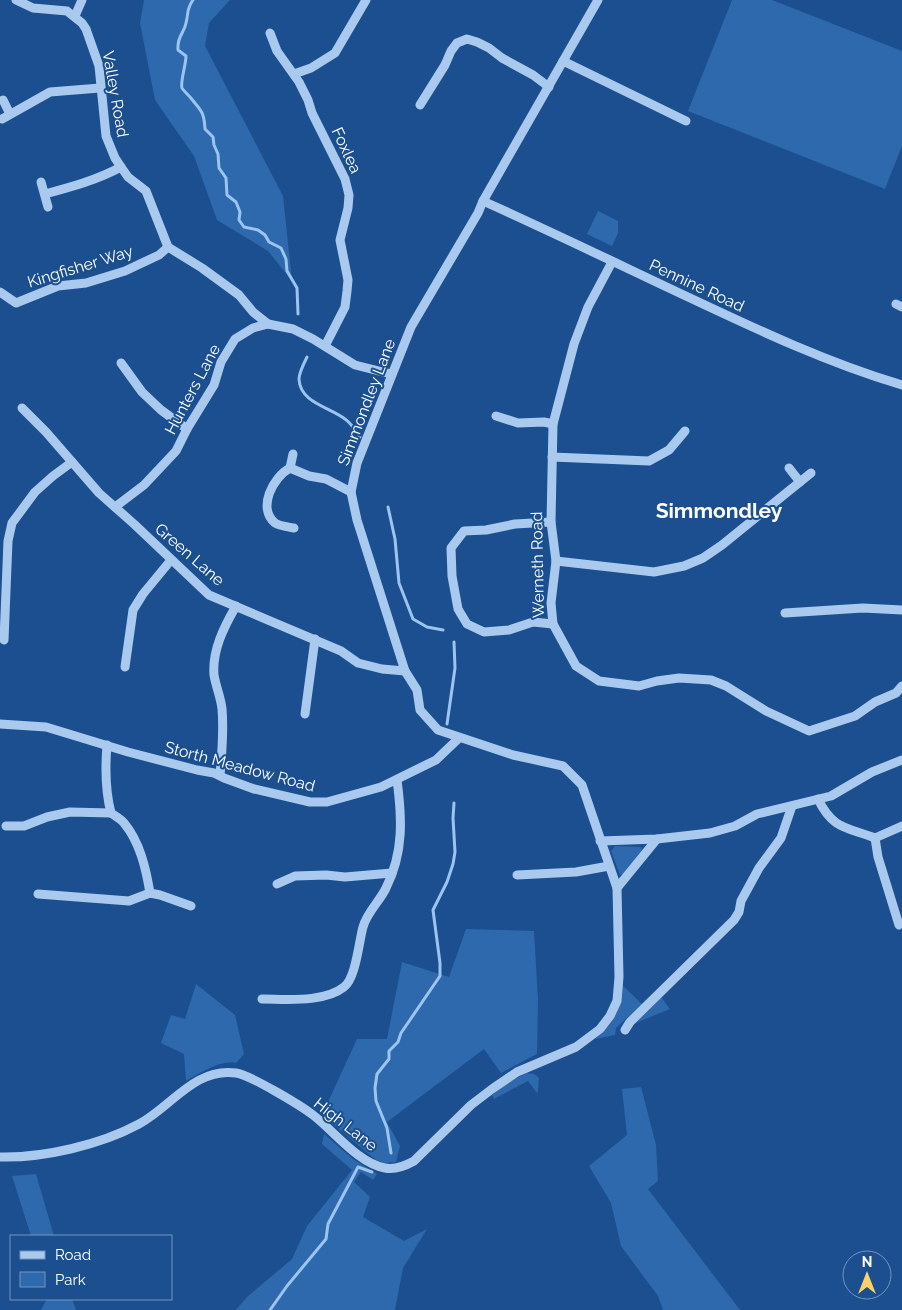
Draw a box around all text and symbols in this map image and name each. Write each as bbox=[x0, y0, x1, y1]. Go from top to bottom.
street label: Valley Road bbox=[99, 49, 132, 139]
street label: Foxlea bbox=[328, 124, 365, 176]
street label: Kingfisher Way bbox=[25, 241, 135, 292]
street label: Pennine Road bbox=[646, 255, 747, 316]
street label: Simmondley Lane bbox=[334, 336, 399, 468]
street label: Hunters Lane bbox=[161, 341, 224, 438]
district label: Simmondley bbox=[656, 498, 783, 523]
street label: Werneth Road bbox=[527, 512, 548, 618]
street label: Green Lane bbox=[151, 519, 228, 590]
street label: Storth Meadow Road bbox=[163, 737, 317, 796]
street label: High Lane bbox=[310, 1094, 381, 1155]
legend bbox=[10, 1235, 172, 1300]
text: Road bbox=[55, 1246, 91, 1264]
north arrow bbox=[842, 1250, 892, 1300]
text: N bbox=[862, 1254, 872, 1270]
text: Park bbox=[55, 1271, 86, 1289]

